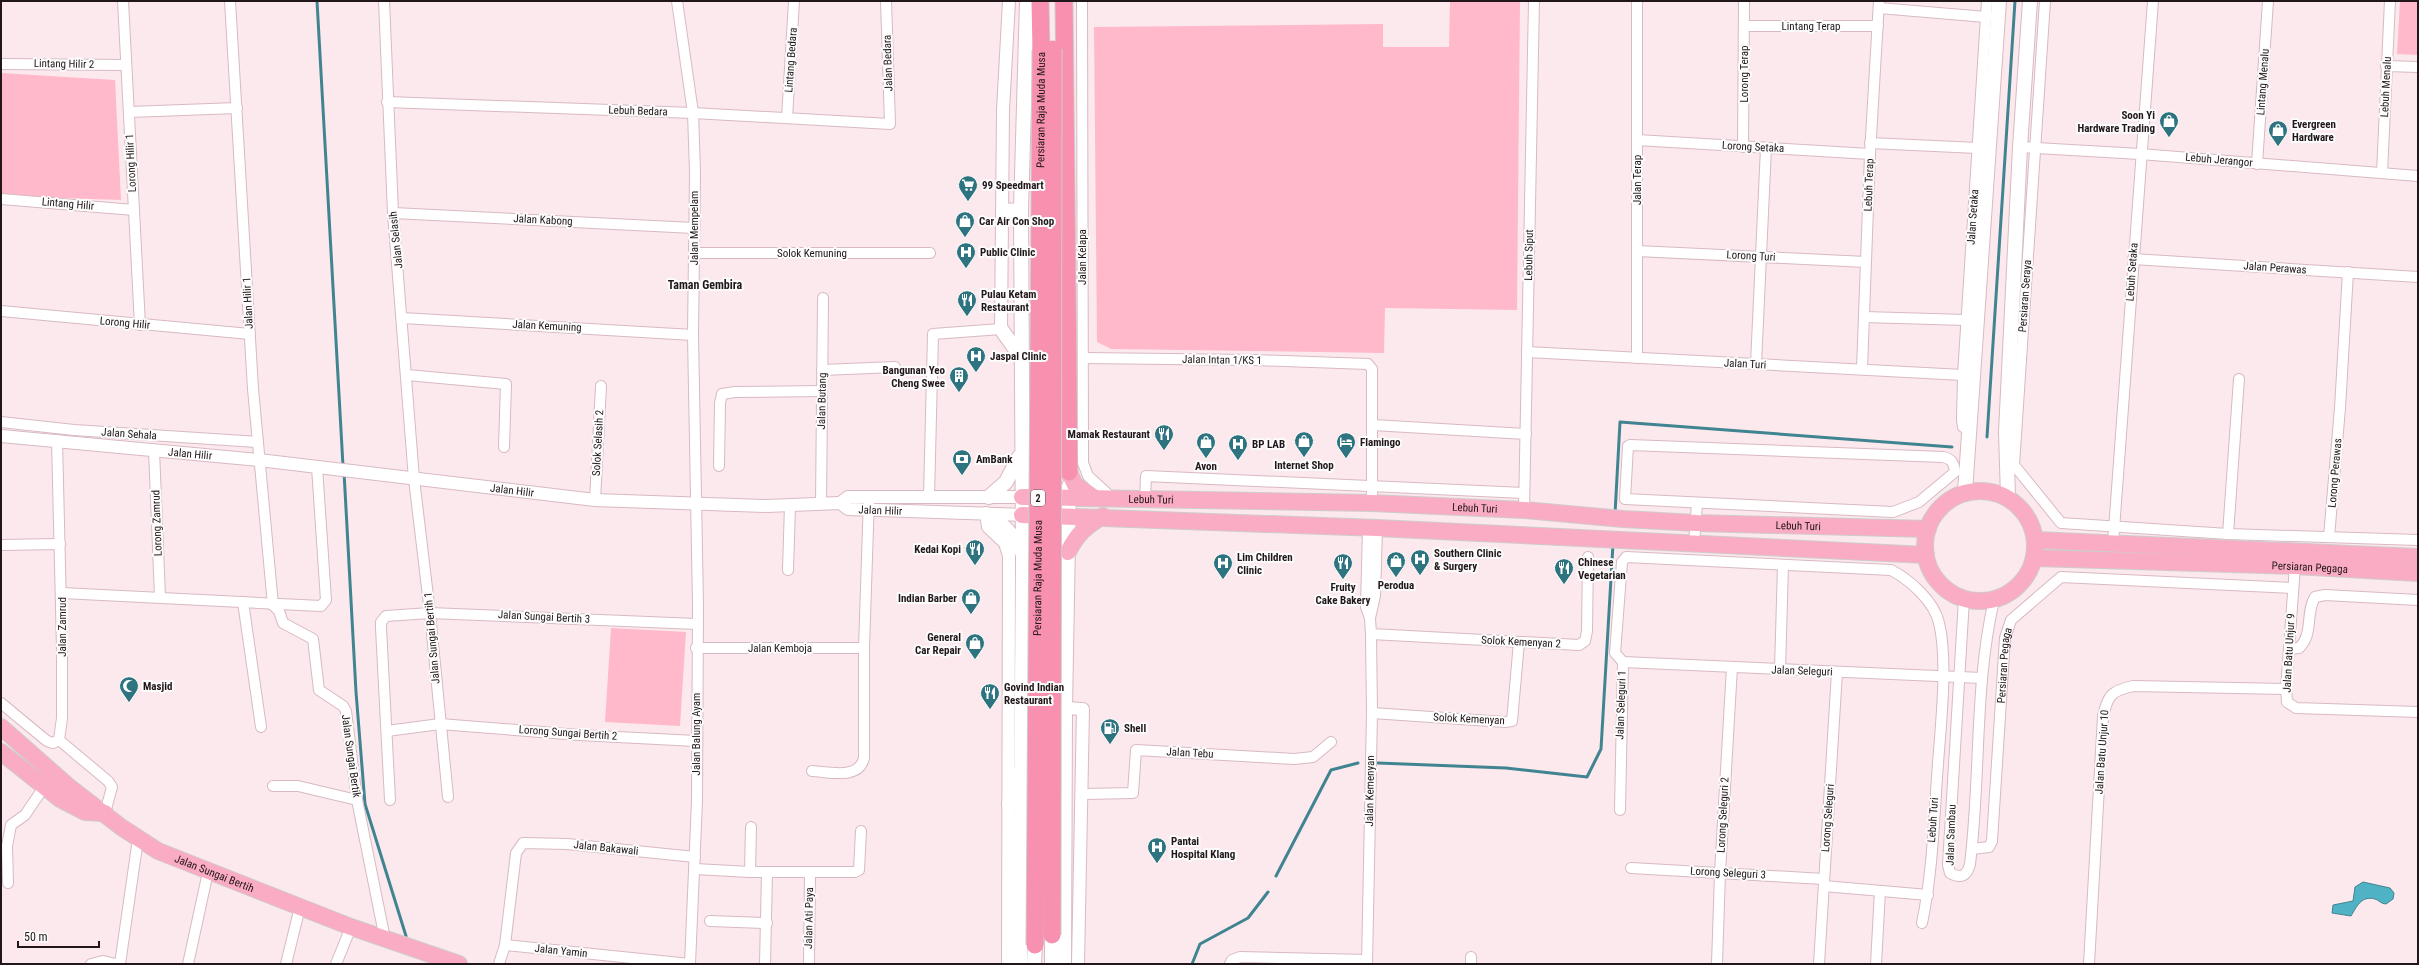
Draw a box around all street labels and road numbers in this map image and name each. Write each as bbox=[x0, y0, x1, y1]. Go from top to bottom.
street label: Lintang Terap bbox=[1782, 20, 1840, 33]
street label: Lintang Bedara bbox=[782, 27, 800, 93]
street label: Jalan Bedara bbox=[881, 35, 895, 91]
street label: Lorong Terap bbox=[1738, 46, 1751, 102]
street label: Lintang Menalu bbox=[2254, 48, 2272, 116]
street label: Persiaran Raja Muda Musa bbox=[1034, 52, 1047, 168]
street label: Lebuh Menalu bbox=[2378, 56, 2394, 118]
street label: Lintang Hilir 2 bbox=[34, 57, 94, 71]
street label: Lebuh Bedara bbox=[608, 103, 668, 119]
street label: Lorong Hilir 1 bbox=[123, 133, 139, 193]
street label: Lorong Setaka bbox=[1721, 139, 1785, 155]
street label: Lebuh Jerangor bbox=[2185, 151, 2254, 169]
street label: Jalan Terap bbox=[1631, 155, 1644, 205]
street label: Lebuh Terap bbox=[1862, 158, 1876, 212]
street label: Jalan Setaka bbox=[1965, 189, 1981, 245]
street label: Jalan Mempelam bbox=[688, 191, 701, 265]
street label: Lintang Hilir bbox=[41, 195, 95, 213]
street label: Jalan Selasih bbox=[387, 211, 405, 269]
street label: Jalan Kabong bbox=[513, 212, 573, 228]
street label: Jalan Kelapa bbox=[1076, 229, 1089, 285]
street label: Lebuh Siput bbox=[1522, 229, 1536, 281]
street label: Lebuh Setaka bbox=[2123, 242, 2141, 302]
street label: Solok Kemuning bbox=[777, 247, 847, 260]
street label: Lorong Turi bbox=[1726, 248, 1776, 264]
street label: Persiaran Seraya bbox=[2016, 259, 2034, 333]
street label: Jalan Perawas bbox=[2243, 259, 2307, 277]
street label: Jalan Hilir 1 bbox=[240, 277, 256, 329]
street label: Lorong Hilir bbox=[99, 314, 151, 332]
street label: Jalan Kemuning bbox=[512, 318, 582, 334]
street label: Jalan Intan 1/KS 1 bbox=[1182, 353, 1262, 367]
street label: Jalan Turi bbox=[1723, 356, 1767, 372]
street label: Jalan Butang bbox=[815, 372, 829, 430]
street label: Solok Selasih 2 bbox=[590, 410, 606, 476]
street label: Jalan Sehala bbox=[101, 426, 157, 442]
street label: Lorong Perawas bbox=[2325, 438, 2345, 508]
street label: Jalan Hilir bbox=[168, 445, 213, 462]
street label: Jalan Hilir bbox=[489, 481, 535, 499]
street label: Lorong Zamrud bbox=[149, 490, 165, 556]
road number: 2 bbox=[1031, 490, 1045, 506]
street label: Lebuh Turi bbox=[1128, 492, 1174, 506]
street label: Lebuh Turi bbox=[1452, 500, 1498, 515]
street label: Jalan Hilir bbox=[858, 503, 903, 517]
street label: Lebuh Turi bbox=[1775, 519, 1821, 533]
street label: Persiaran Raja Muda Musa bbox=[1031, 520, 1044, 636]
street label: Persiaran Pegaga bbox=[2272, 559, 2348, 576]
street label: Jalan Sungai Bertih 1 bbox=[422, 592, 442, 684]
street label: Jalan Zamrud bbox=[56, 597, 69, 657]
street label: Jalan Sungai Bertih 3 bbox=[498, 608, 590, 626]
street label: Jalan Batu Unjur 9 bbox=[2280, 613, 2298, 693]
street label: Persiaran Pegaga bbox=[1994, 626, 2015, 704]
street label: Solok Kemenyan 2 bbox=[1481, 633, 1561, 651]
street label: Jalan Kemboja bbox=[748, 642, 812, 655]
street label: Jalan Seleguri bbox=[1771, 663, 1833, 679]
street label: Jalan Seleguri 1 bbox=[1613, 670, 1629, 740]
street label: Jalan Balung Ayam bbox=[690, 693, 703, 775]
street label: Jalan Batu Unjur 10 bbox=[2093, 709, 2111, 795]
street label: Solok Kemenyan bbox=[1433, 711, 1505, 727]
street label: Jalan Sungai Bertik bbox=[339, 714, 363, 798]
street label: Lorong Sungai Bertih 2 bbox=[518, 723, 618, 743]
street label: Jalan Tebu bbox=[1166, 745, 1214, 761]
street label: Jalan Kemenyan bbox=[1363, 755, 1377, 827]
street label: Lorong Seleguri 2 bbox=[1715, 777, 1731, 853]
street label: Lorong Seleguri bbox=[1819, 784, 1837, 852]
street label: Lebuh Turi bbox=[1925, 797, 1941, 843]
street label: Jalan Sambau bbox=[1943, 804, 1959, 866]
street label: Jalan Bakawali bbox=[573, 838, 639, 858]
street label: Jalan Sungai Bertih bbox=[173, 852, 256, 895]
street label: Lorong Seleguri 3 bbox=[1690, 865, 1766, 881]
street label: Jalan Ati Paya bbox=[802, 887, 816, 949]
street label: Jalan Yamin bbox=[534, 942, 588, 960]

